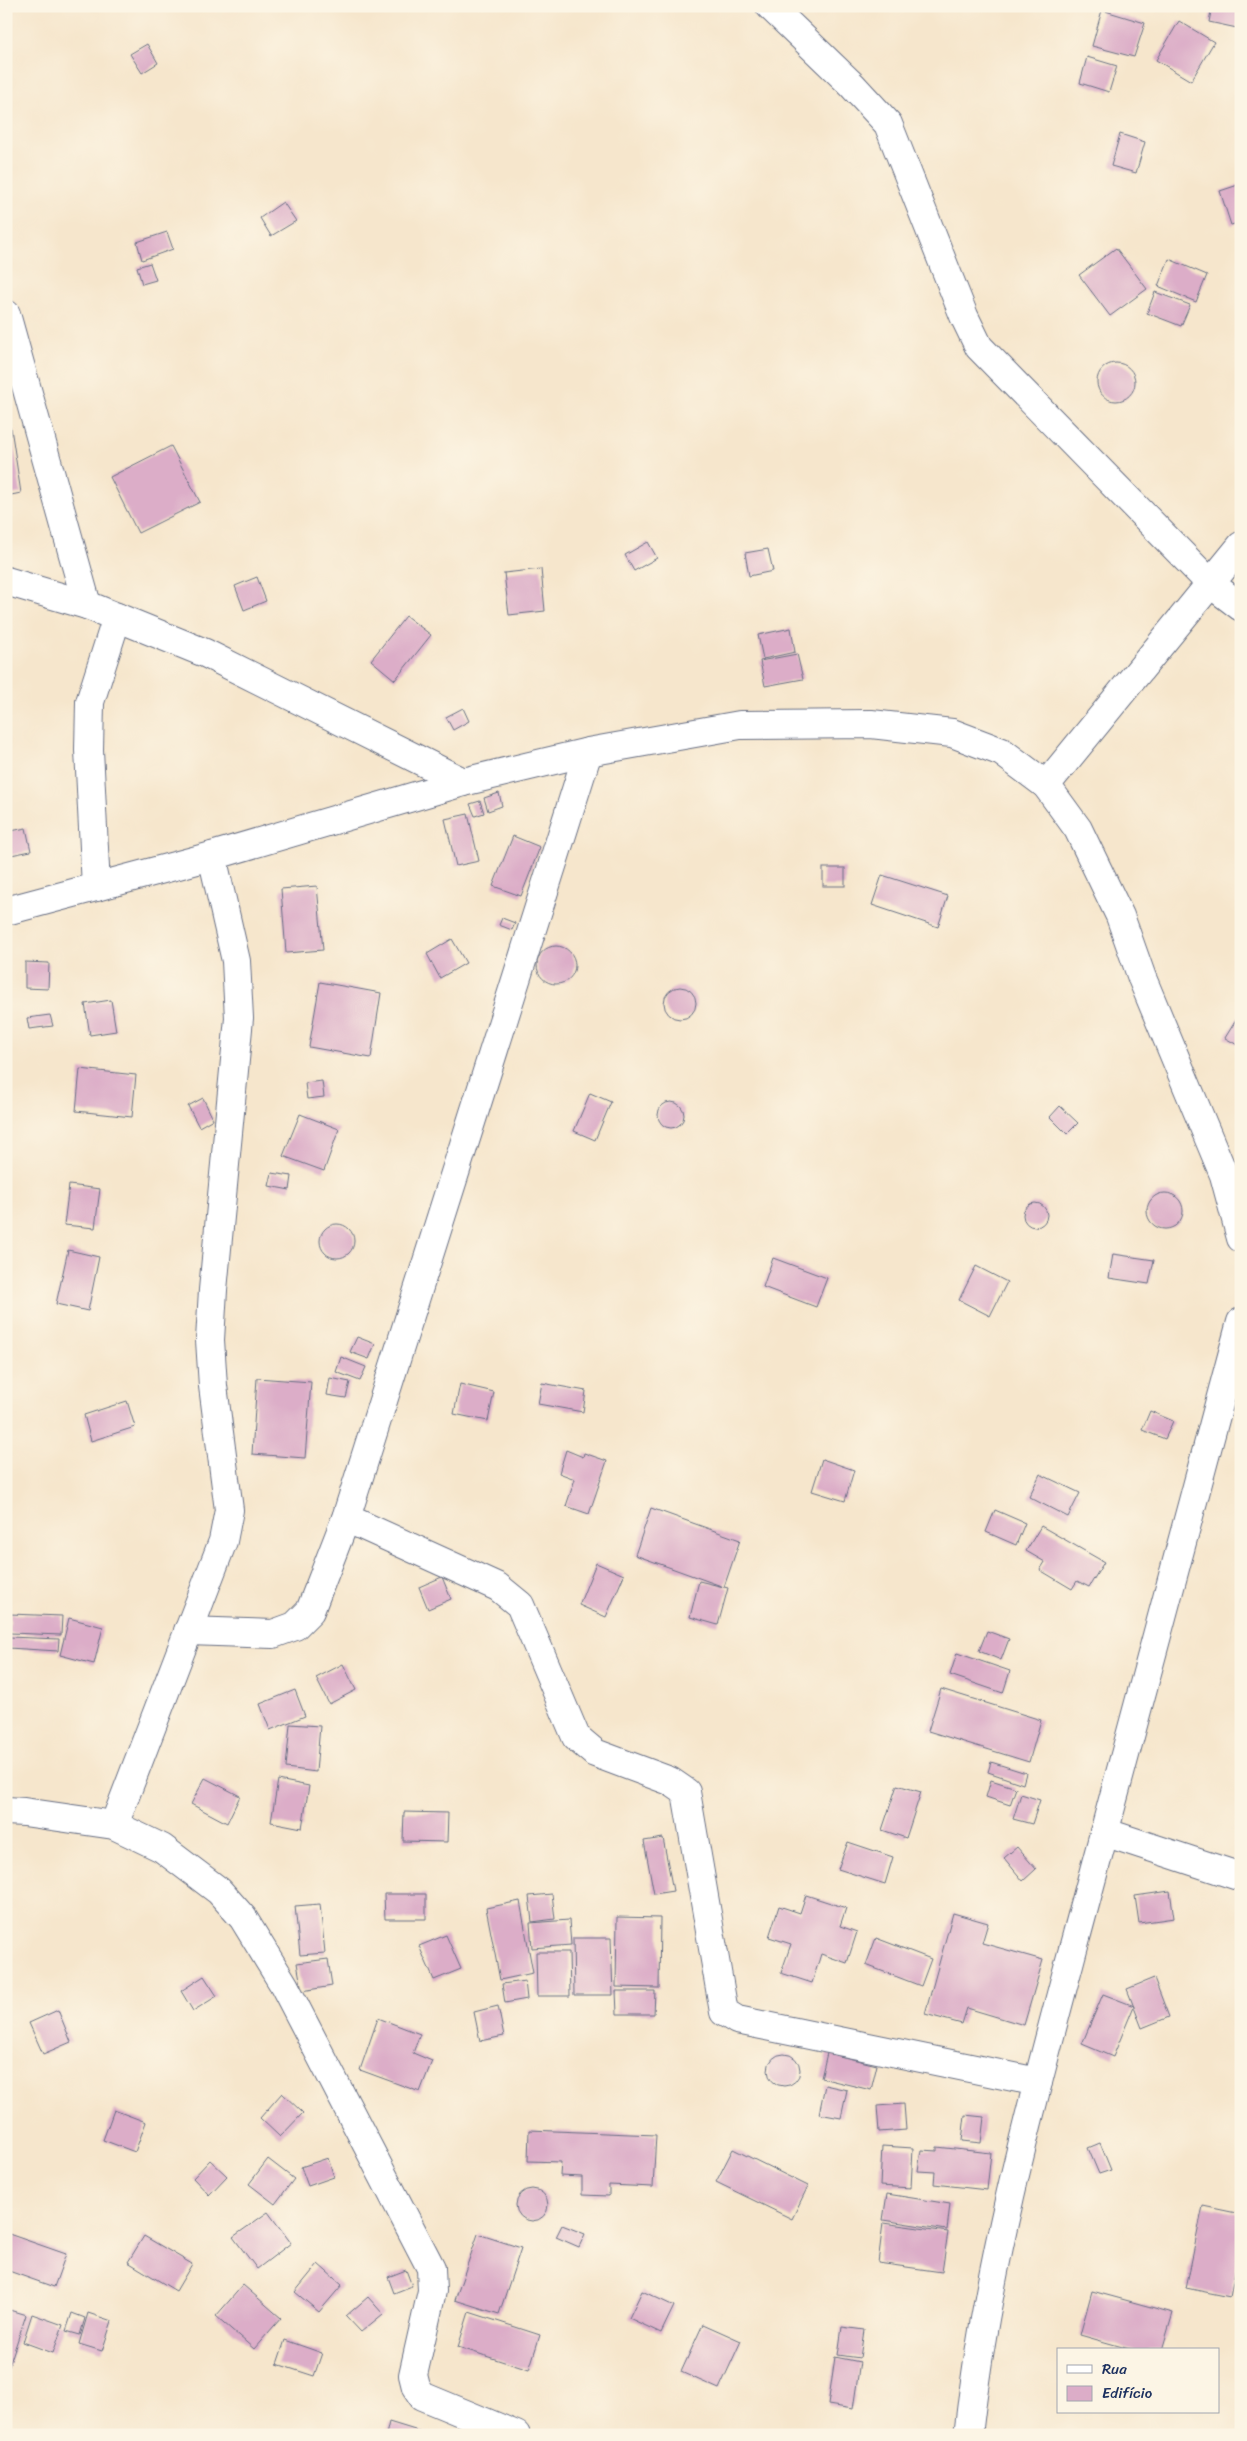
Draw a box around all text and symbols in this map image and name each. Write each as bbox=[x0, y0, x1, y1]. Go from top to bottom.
legend bbox=[1057, 2348, 1220, 2414]
text: Rua bbox=[1102, 2356, 1127, 2382]
text: Edifício bbox=[1102, 2380, 1153, 2406]

